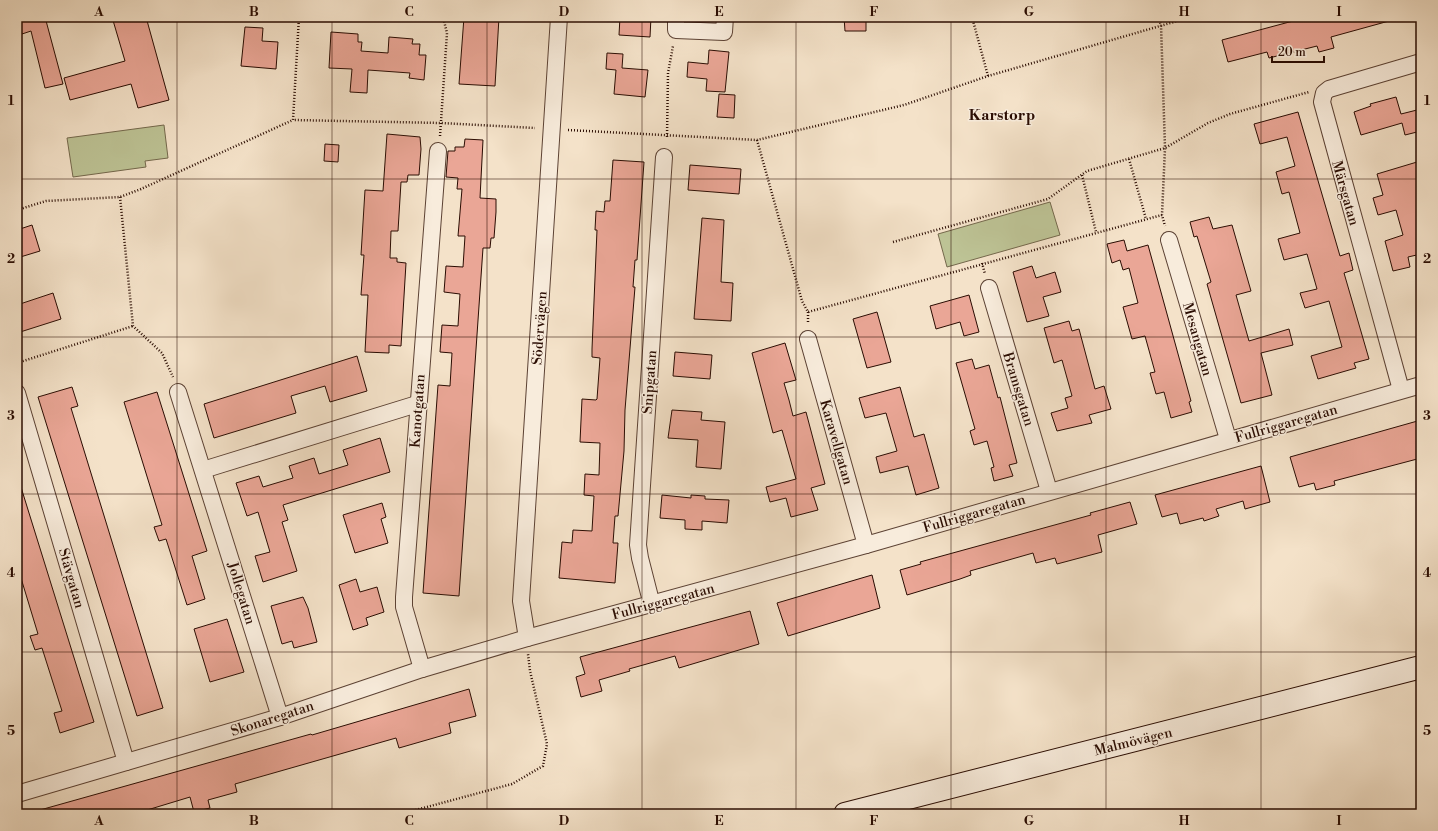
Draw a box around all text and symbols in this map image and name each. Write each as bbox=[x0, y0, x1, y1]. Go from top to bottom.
text: A bbox=[93, 4, 104, 20]
text: B bbox=[249, 4, 259, 20]
text: C bbox=[404, 4, 414, 20]
text: D bbox=[559, 4, 569, 20]
text: E bbox=[714, 4, 724, 20]
text: F bbox=[869, 4, 879, 20]
text: G bbox=[1024, 4, 1035, 20]
text: H bbox=[1179, 4, 1190, 20]
text: I bbox=[1336, 4, 1342, 20]
scale bar bbox=[1272, 38, 1324, 64]
text: 20 m bbox=[1278, 45, 1306, 60]
text: 1 bbox=[8, 93, 15, 109]
text: 1 bbox=[1424, 93, 1431, 109]
district label: Karstorp bbox=[969, 106, 1035, 125]
street label: Märsgatan bbox=[1327, 159, 1363, 228]
text: 2 bbox=[7, 251, 15, 267]
text: 2 bbox=[1423, 251, 1431, 267]
street label: Södervägen bbox=[528, 290, 552, 366]
street label: Mesangatan bbox=[1178, 300, 1216, 379]
street label: Snipgatan bbox=[639, 349, 661, 415]
street label: Bramsgatan bbox=[998, 349, 1038, 429]
street label: Kanotgatan bbox=[406, 373, 430, 449]
street label: Karavellgatan bbox=[815, 398, 857, 488]
street label: Fullriggaregatan bbox=[1233, 401, 1340, 447]
text: 3 bbox=[7, 408, 15, 424]
text: 3 bbox=[1423, 408, 1431, 424]
street label: Fullriggaregatan bbox=[921, 491, 1028, 537]
street label: Stävgatan bbox=[54, 546, 88, 611]
street label: Jollegatan bbox=[223, 559, 259, 627]
text: 4 bbox=[7, 565, 16, 581]
text: 4 bbox=[1423, 565, 1432, 581]
street label: Fullriggaregatan bbox=[610, 579, 717, 624]
street label: Skonaregatan bbox=[228, 697, 317, 741]
text: 5 bbox=[7, 723, 15, 739]
street label: Malmövägen bbox=[1092, 723, 1175, 760]
text: 5 bbox=[1423, 723, 1431, 739]
text: A bbox=[93, 813, 104, 829]
text: B bbox=[249, 813, 259, 829]
text: C bbox=[404, 813, 414, 829]
text: D bbox=[559, 813, 569, 829]
text: E bbox=[714, 813, 724, 829]
text: F bbox=[869, 813, 879, 829]
text: G bbox=[1024, 813, 1035, 829]
text: H bbox=[1179, 813, 1190, 829]
text: I bbox=[1336, 813, 1342, 829]

